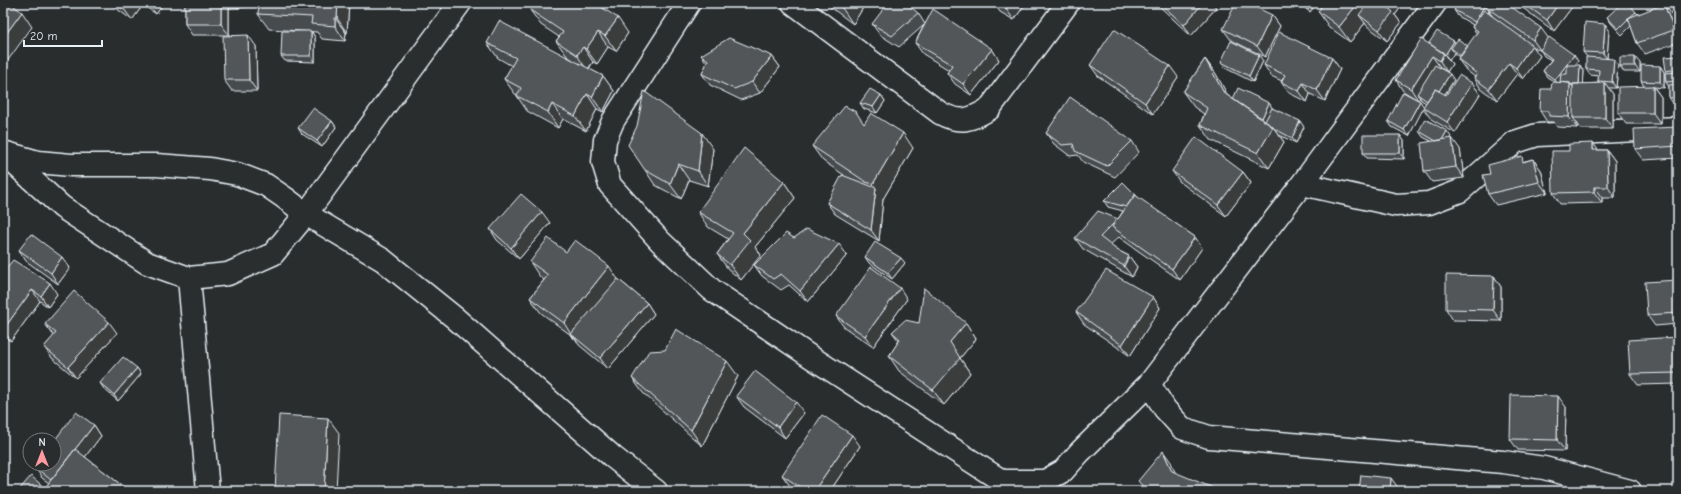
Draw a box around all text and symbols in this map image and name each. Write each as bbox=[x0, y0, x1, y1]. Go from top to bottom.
scale bar bbox=[24, 22, 102, 48]
text: 20 m bbox=[30, 29, 58, 43]
north arrow bbox=[22, 432, 62, 472]
text: N bbox=[38, 436, 46, 449]

